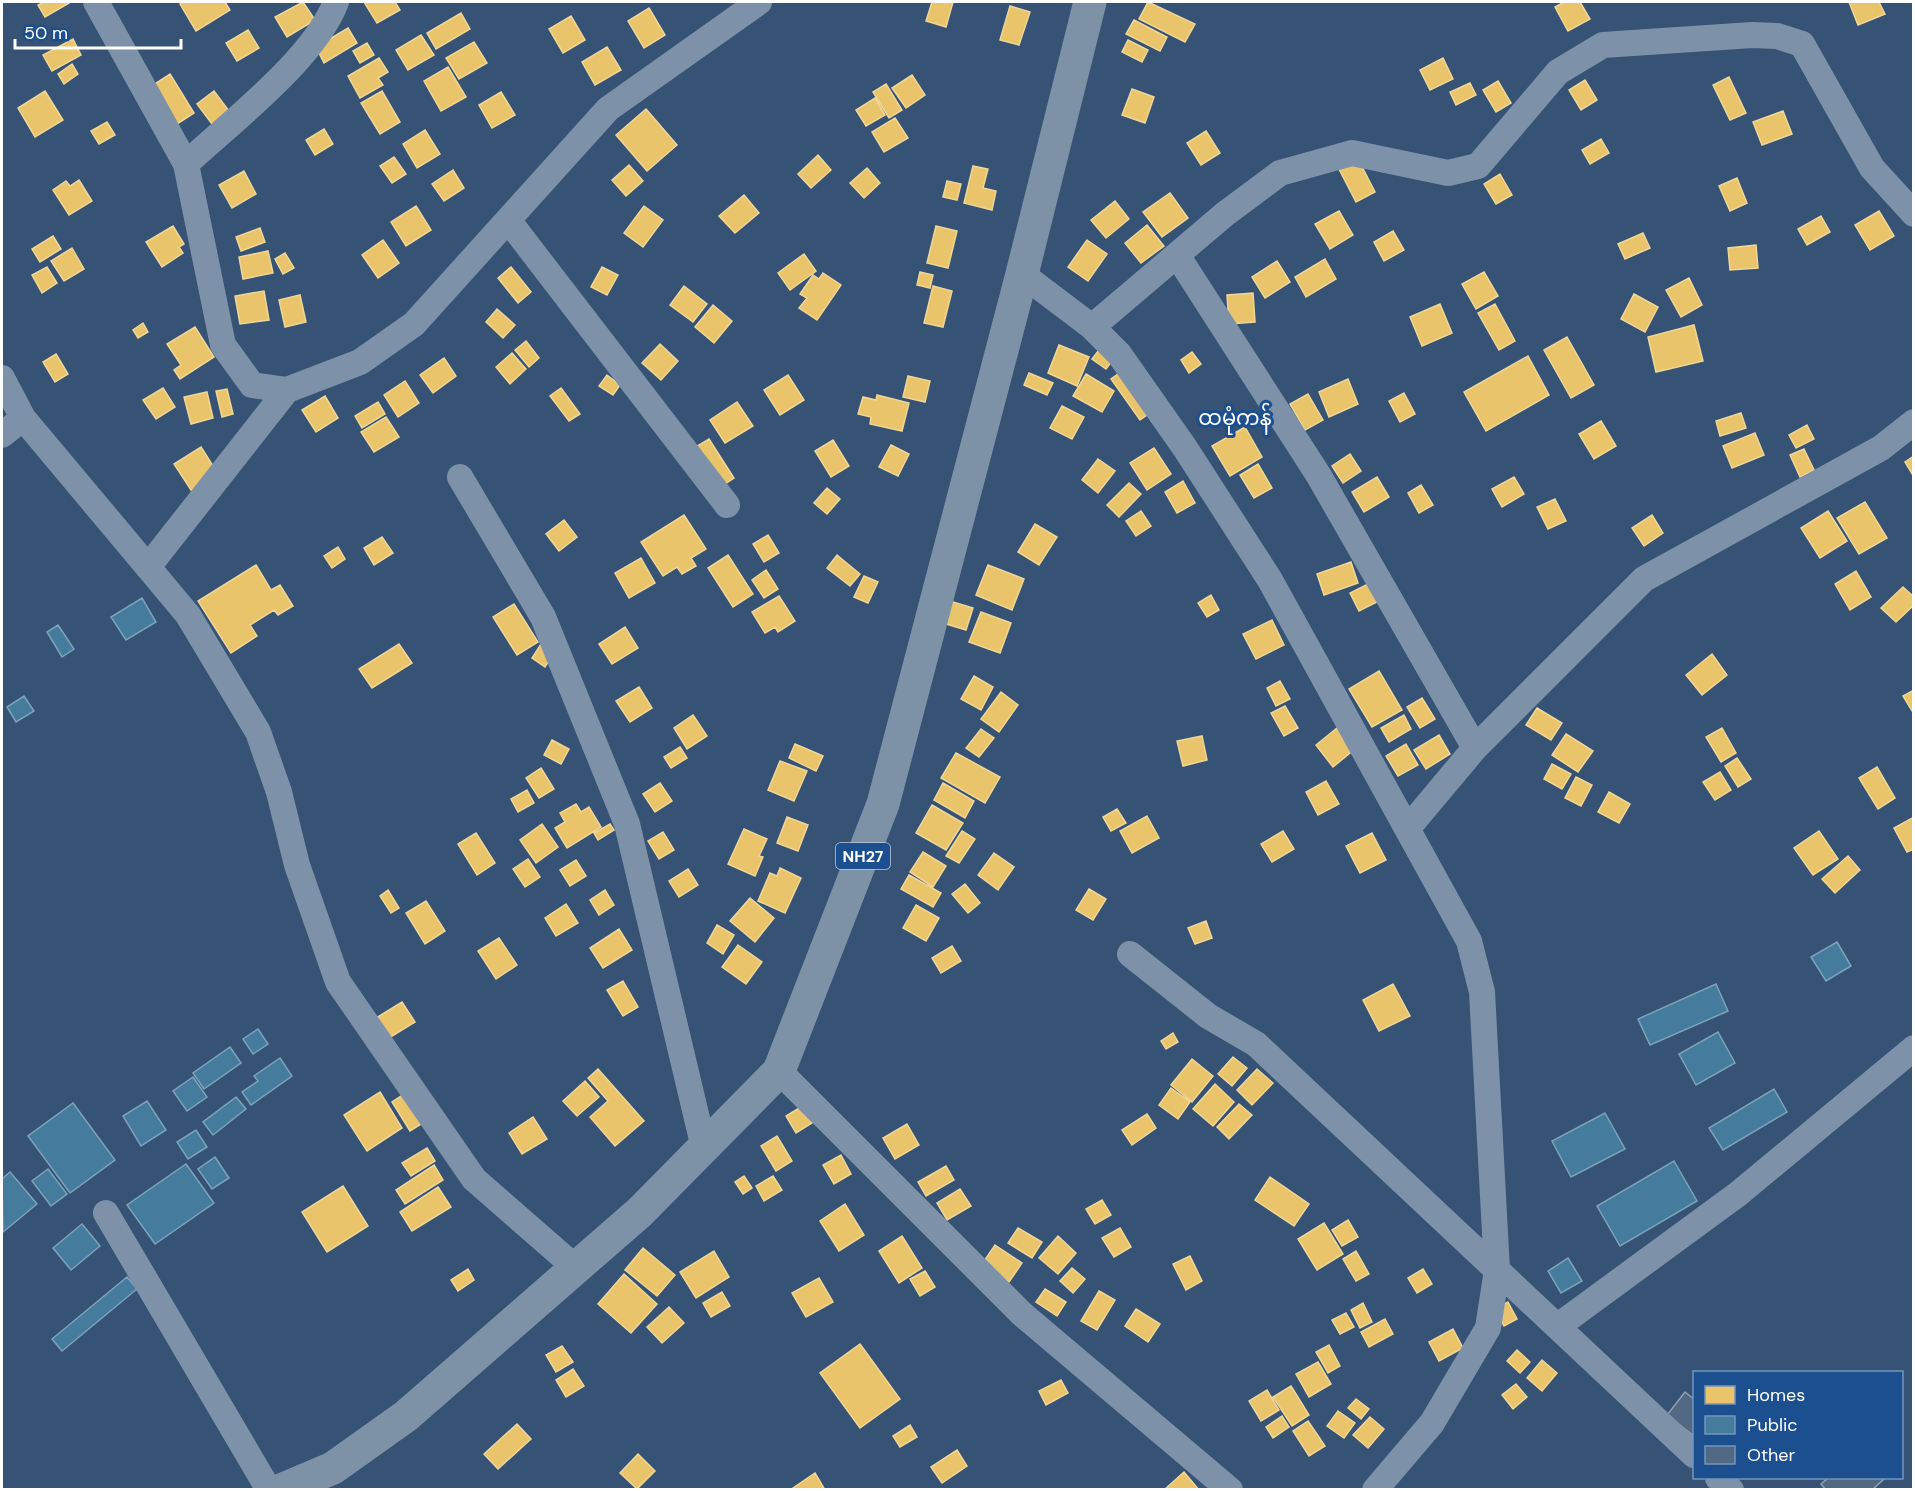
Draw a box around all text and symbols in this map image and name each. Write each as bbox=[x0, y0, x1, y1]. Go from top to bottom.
scale bar bbox=[15, 12, 182, 50]
text: 50 m bbox=[24, 21, 68, 45]
district label: ထမုံကန် bbox=[1198, 402, 1272, 435]
road number: NH27 bbox=[836, 843, 890, 869]
legend bbox=[1693, 1371, 1903, 1479]
text: Homes bbox=[1747, 1383, 1805, 1407]
text: Public bbox=[1747, 1413, 1798, 1437]
text: Other bbox=[1747, 1443, 1796, 1467]

